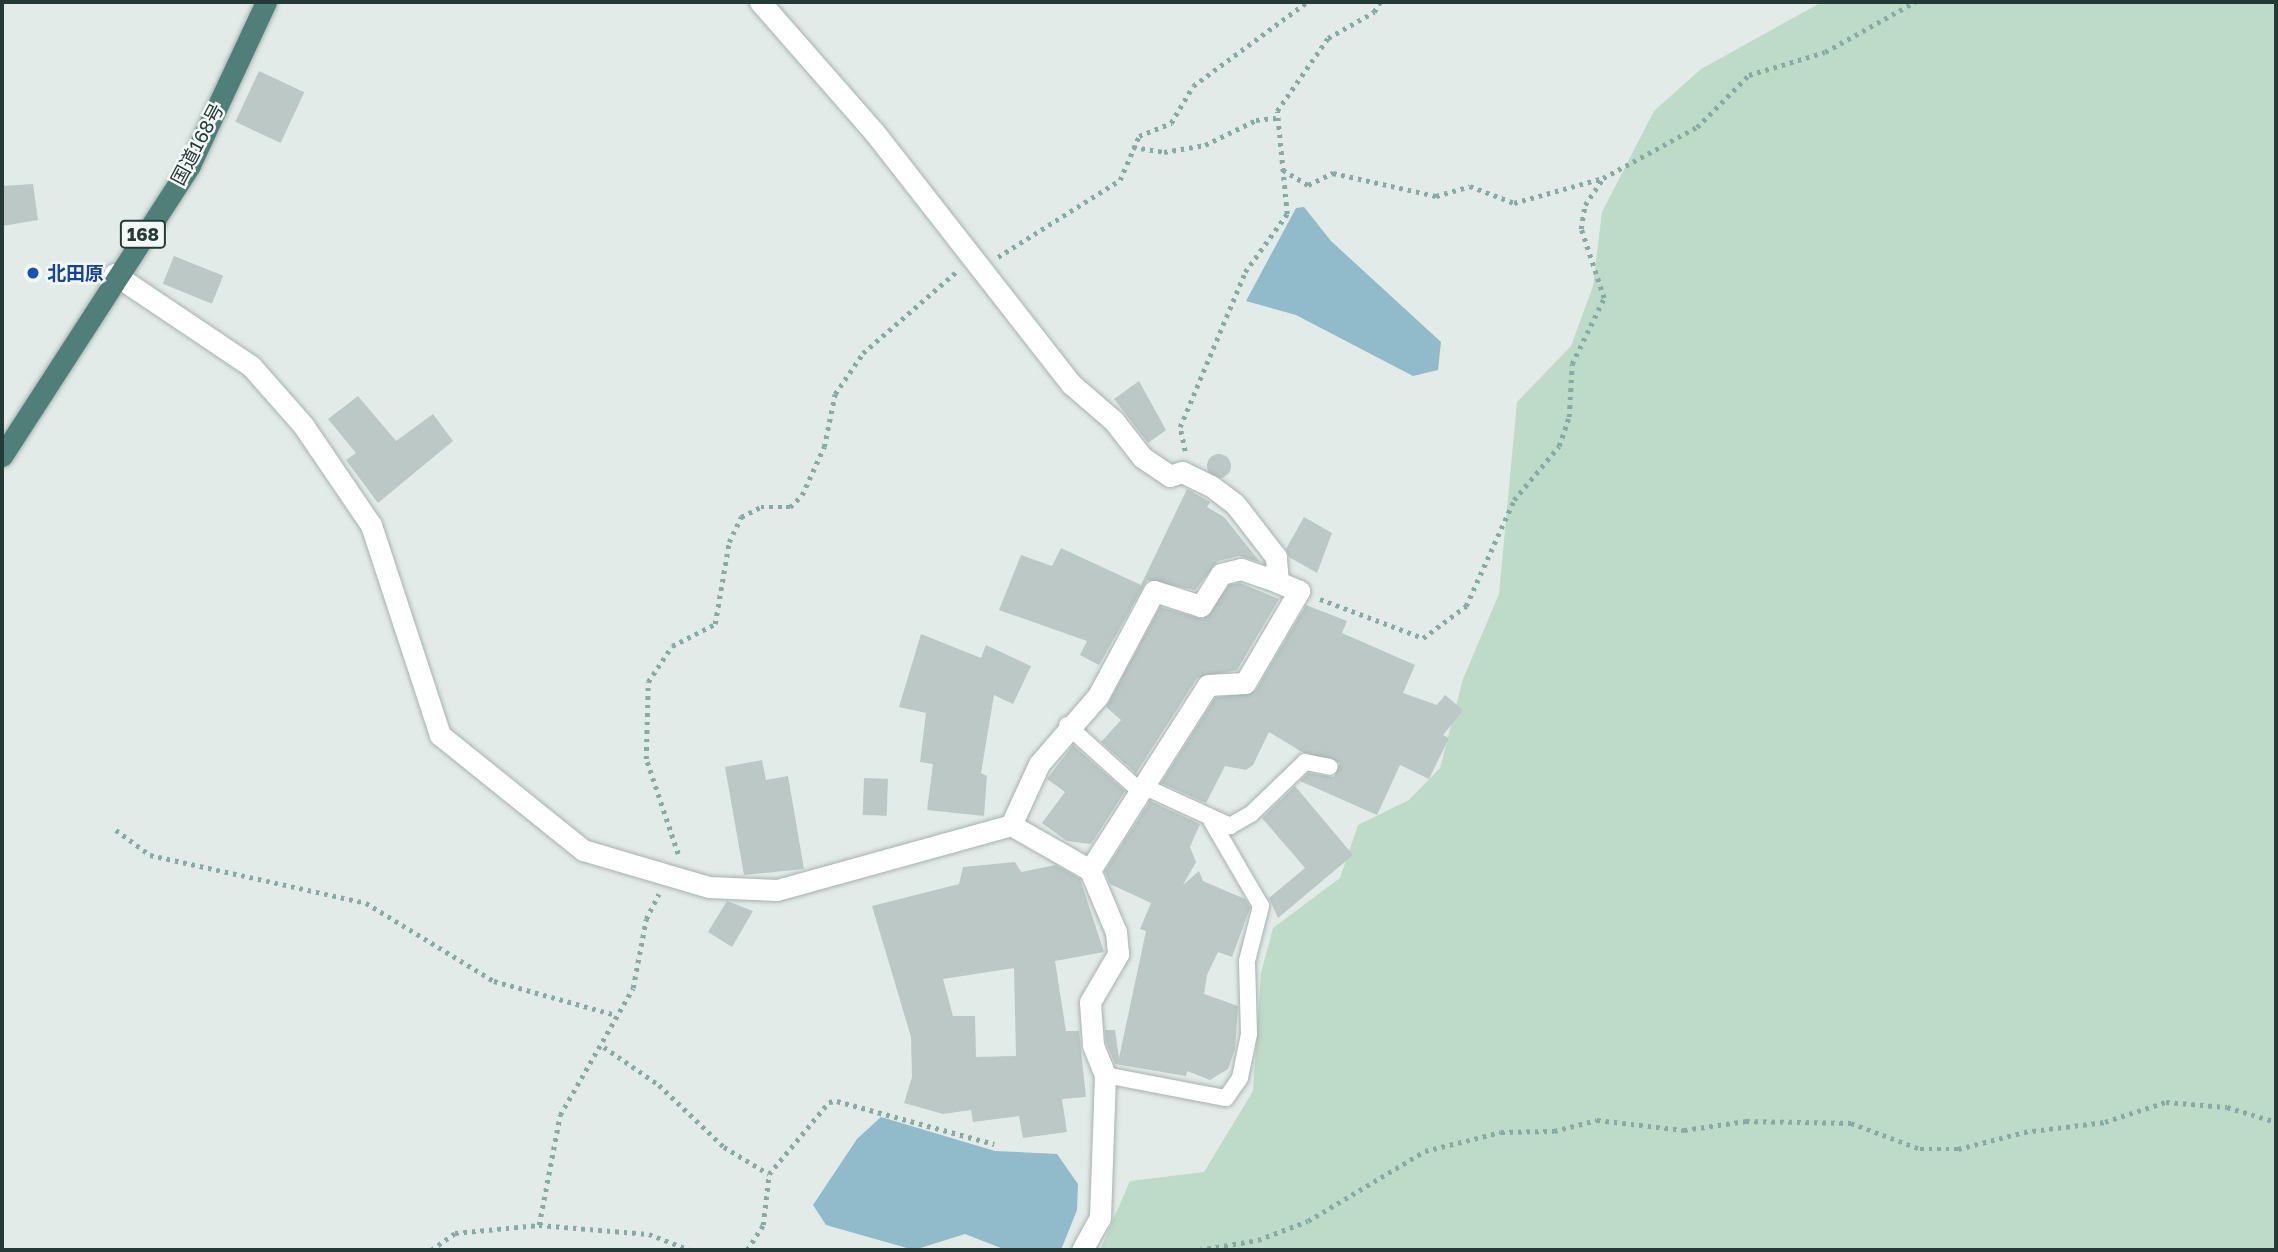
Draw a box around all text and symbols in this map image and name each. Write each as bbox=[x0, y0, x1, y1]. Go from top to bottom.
street label: 国道168号 bbox=[166, 99, 228, 189]
road number: 168 bbox=[118, 220, 168, 248]
place label: 北田原 bbox=[47, 262, 104, 284]
marker: 北田原 bbox=[25, 265, 41, 281]

